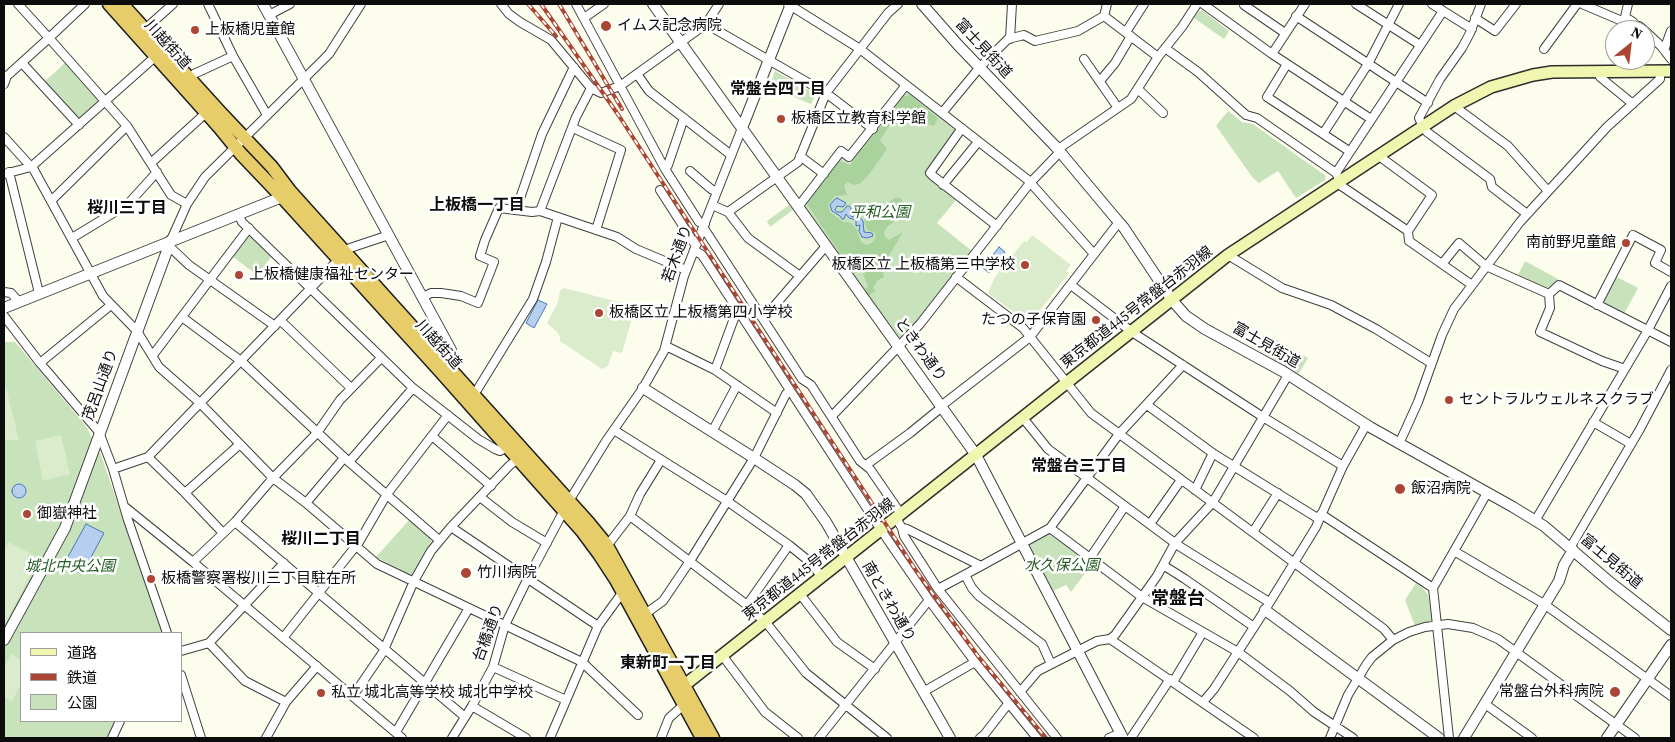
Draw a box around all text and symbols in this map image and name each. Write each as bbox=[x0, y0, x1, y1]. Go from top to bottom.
street label: 富士見街道 bbox=[951, 15, 1015, 83]
street label: 川越街道 bbox=[140, 17, 194, 73]
place label: イムス記念病院 bbox=[617, 17, 722, 35]
marker: イムス記念病院 bbox=[599, 19, 613, 33]
north arrow bbox=[1605, 20, 1655, 70]
place label: 上板橋児童館 bbox=[205, 21, 295, 39]
text: N bbox=[1627, 22, 1646, 44]
marker: 上板橋児童館 bbox=[189, 24, 201, 36]
district label: 常盤台四丁目 bbox=[730, 80, 826, 100]
place label: 板橋区立教育科学館 bbox=[791, 110, 926, 128]
marker: 板橋区立教育科学館 bbox=[775, 113, 787, 125]
district label: 上板橋一丁目 bbox=[429, 196, 525, 216]
district label: 桜川三丁目 bbox=[87, 199, 167, 219]
park label: 平和公園 bbox=[850, 204, 910, 222]
street label: 若木通り bbox=[659, 223, 697, 285]
place label: 南前野児童館 bbox=[1526, 234, 1616, 252]
marker: 南前野児童館 bbox=[1620, 237, 1632, 249]
street label: 東京都道445号常盤台赤羽線 bbox=[1058, 243, 1216, 373]
place label: 板橋区立 上板橋第三中学校 bbox=[832, 256, 1015, 274]
marker: 板橋区立 上板橋第三中学校 bbox=[1019, 259, 1031, 271]
place label: 上板橋健康福祉センター bbox=[249, 266, 414, 284]
marker: 上板橋健康福祉センター bbox=[233, 269, 245, 281]
place label: 板橋区立 上板橋第四小学校 bbox=[609, 304, 792, 322]
marker: 板橋区立 上板橋第四小学校 bbox=[593, 307, 605, 319]
place label: たつの子保育園 bbox=[981, 311, 1086, 329]
street label: ときわ通り bbox=[891, 314, 949, 386]
marker: たつの子保育園 bbox=[1090, 314, 1102, 326]
street label: 川越街道 bbox=[411, 317, 465, 373]
street label: 富士見街道 bbox=[1229, 319, 1303, 373]
street label: 茂呂山通り bbox=[80, 347, 122, 423]
place label: セントラルウェルネスクラブ bbox=[1459, 391, 1654, 409]
marker: セントラルウェルネスクラブ bbox=[1443, 394, 1455, 406]
district label: 常盤台三丁目 bbox=[1031, 457, 1127, 477]
place label: 飯沼病院 bbox=[1411, 480, 1471, 498]
marker: 飯沼病院 bbox=[1393, 482, 1407, 496]
street label: 東京都道445号常盤台赤羽線 bbox=[740, 495, 898, 625]
place label: 御嶽神社 bbox=[37, 505, 97, 523]
marker: 御嶽神社 bbox=[21, 508, 33, 520]
district label: 桜川二丁目 bbox=[281, 530, 361, 550]
street label: 富士見街道 bbox=[1576, 531, 1646, 593]
park label: 水久保公園 bbox=[1025, 557, 1099, 575]
park label: 城北中央公園 bbox=[25, 558, 115, 576]
street label: 南ときわ通り bbox=[858, 559, 918, 645]
place label: 竹川病院 bbox=[477, 564, 537, 582]
marker: 竹川病院 bbox=[459, 566, 473, 580]
place label: 板橋警察署桜川三丁目駐在所 bbox=[161, 570, 356, 588]
marker: 板橋警察署桜川三丁目駐在所 bbox=[145, 573, 157, 585]
district label: 常盤台 bbox=[1151, 588, 1205, 610]
street label: 台橋通り bbox=[470, 602, 508, 664]
legend bbox=[20, 632, 182, 722]
text: 道路 bbox=[67, 642, 97, 663]
district label: 東新町一丁目 bbox=[620, 654, 716, 674]
text: 鉄道 bbox=[67, 667, 97, 688]
place label: 常盤台外科病院 bbox=[1499, 683, 1604, 701]
place label: 私立 城北高等学校 城北中学校 bbox=[331, 684, 533, 702]
marker: 常盤台外科病院 bbox=[1608, 685, 1622, 699]
marker: 私立 城北高等学校 城北中学校 bbox=[315, 687, 327, 699]
text: 公園 bbox=[67, 692, 97, 713]

